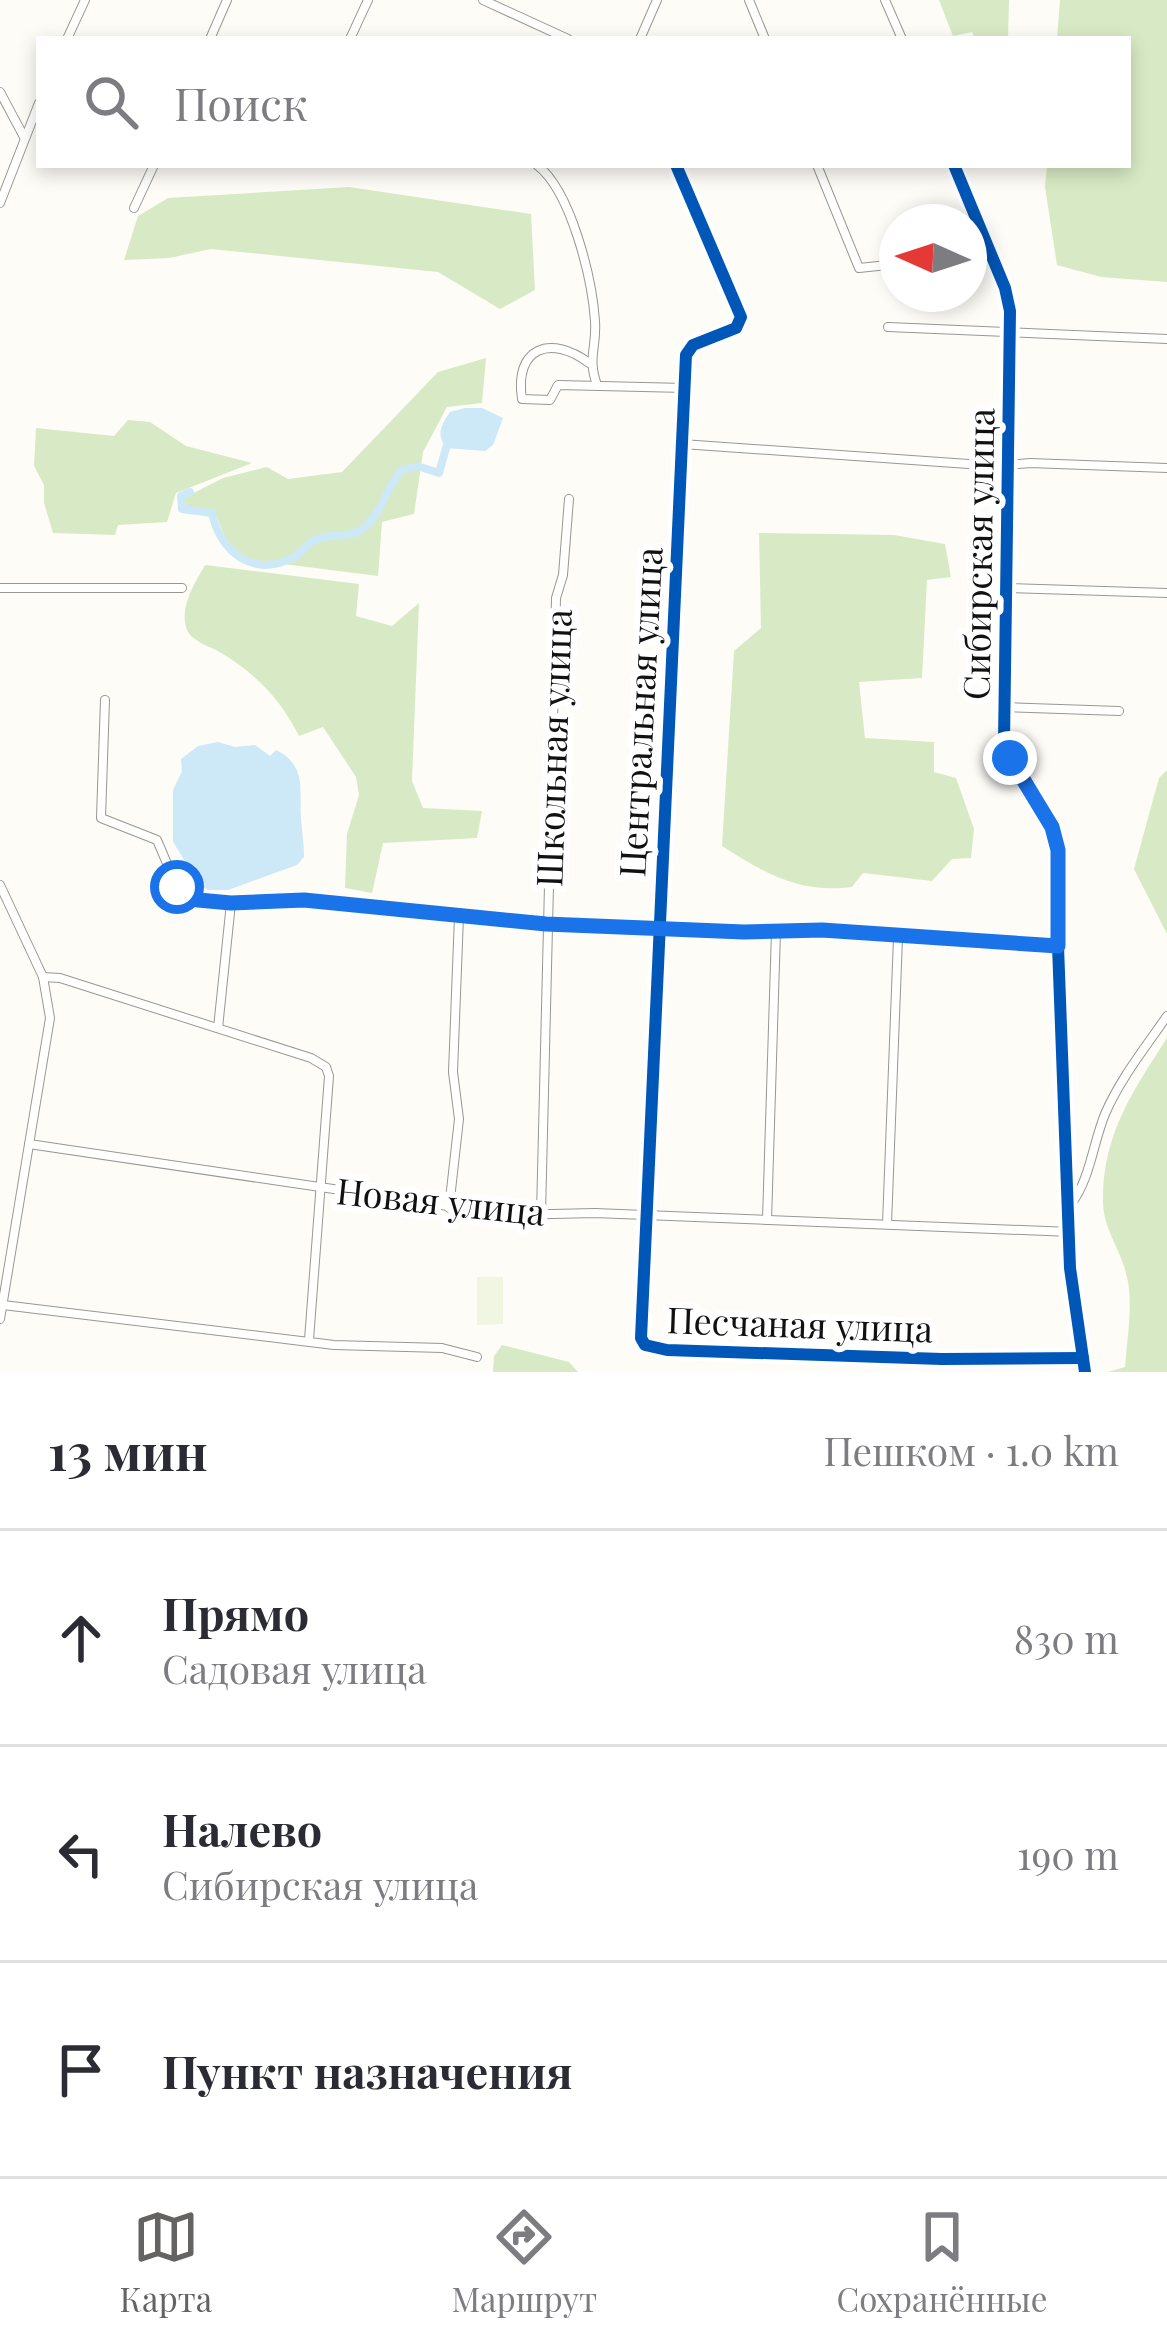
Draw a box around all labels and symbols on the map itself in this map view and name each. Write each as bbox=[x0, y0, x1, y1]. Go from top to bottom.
north arrow bbox=[879, 204, 987, 312]
street label: Сибирская улица bbox=[950, 407, 1004, 700]
street label: Центральная улица bbox=[606, 546, 672, 878]
street label: Школьная улица bbox=[523, 608, 581, 888]
route end bbox=[983, 731, 1037, 785]
route start bbox=[150, 860, 204, 914]
street label: Новая улица bbox=[334, 1165, 548, 1235]
street label: Песчаная улица bbox=[666, 1294, 934, 1352]

